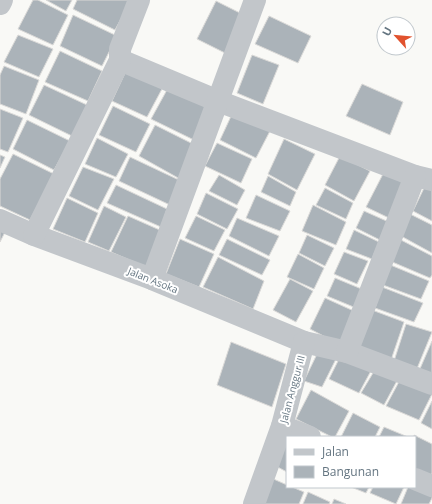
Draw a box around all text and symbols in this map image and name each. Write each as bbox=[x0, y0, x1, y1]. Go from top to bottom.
north arrow bbox=[376, 16, 416, 56]
text: U bbox=[378, 24, 395, 38]
street label: Jalan Asoka bbox=[125, 263, 180, 296]
street label: Jalan Anggur III bbox=[276, 354, 308, 425]
legend bbox=[286, 436, 416, 488]
text: Jalan bbox=[321, 443, 349, 460]
text: Bangunan bbox=[322, 463, 379, 480]

